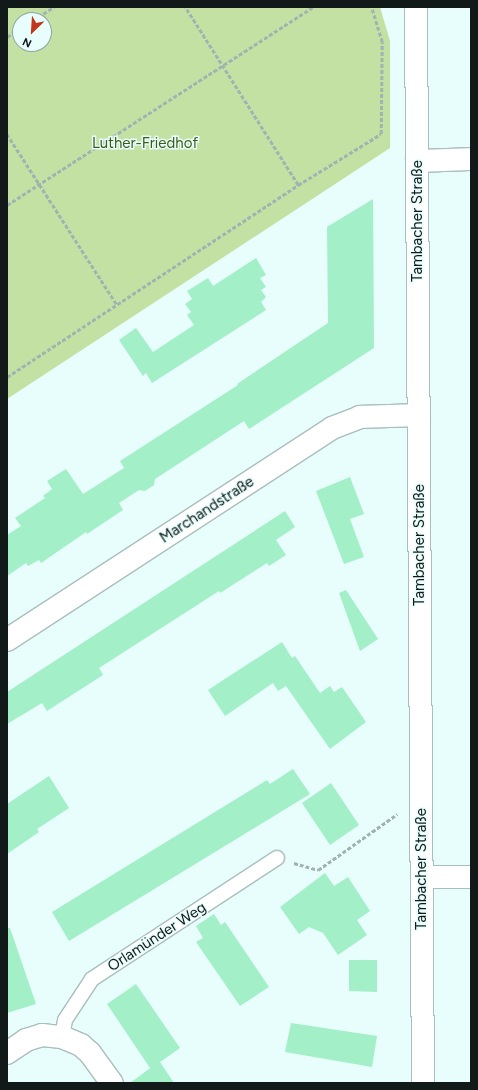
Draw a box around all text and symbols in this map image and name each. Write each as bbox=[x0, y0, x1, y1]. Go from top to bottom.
north arrow bbox=[12, 12, 52, 52]
text: N bbox=[21, 35, 34, 50]
park label: Luther-Friedhof bbox=[92, 135, 198, 153]
street label: Tambacher Straße bbox=[409, 160, 427, 282]
street label: Marchandstraße bbox=[157, 473, 257, 547]
street label: Tambacher Straße bbox=[411, 484, 429, 606]
street label: Tambacher Straße bbox=[413, 808, 431, 930]
street label: Orlamünder Weg bbox=[104, 898, 210, 976]

